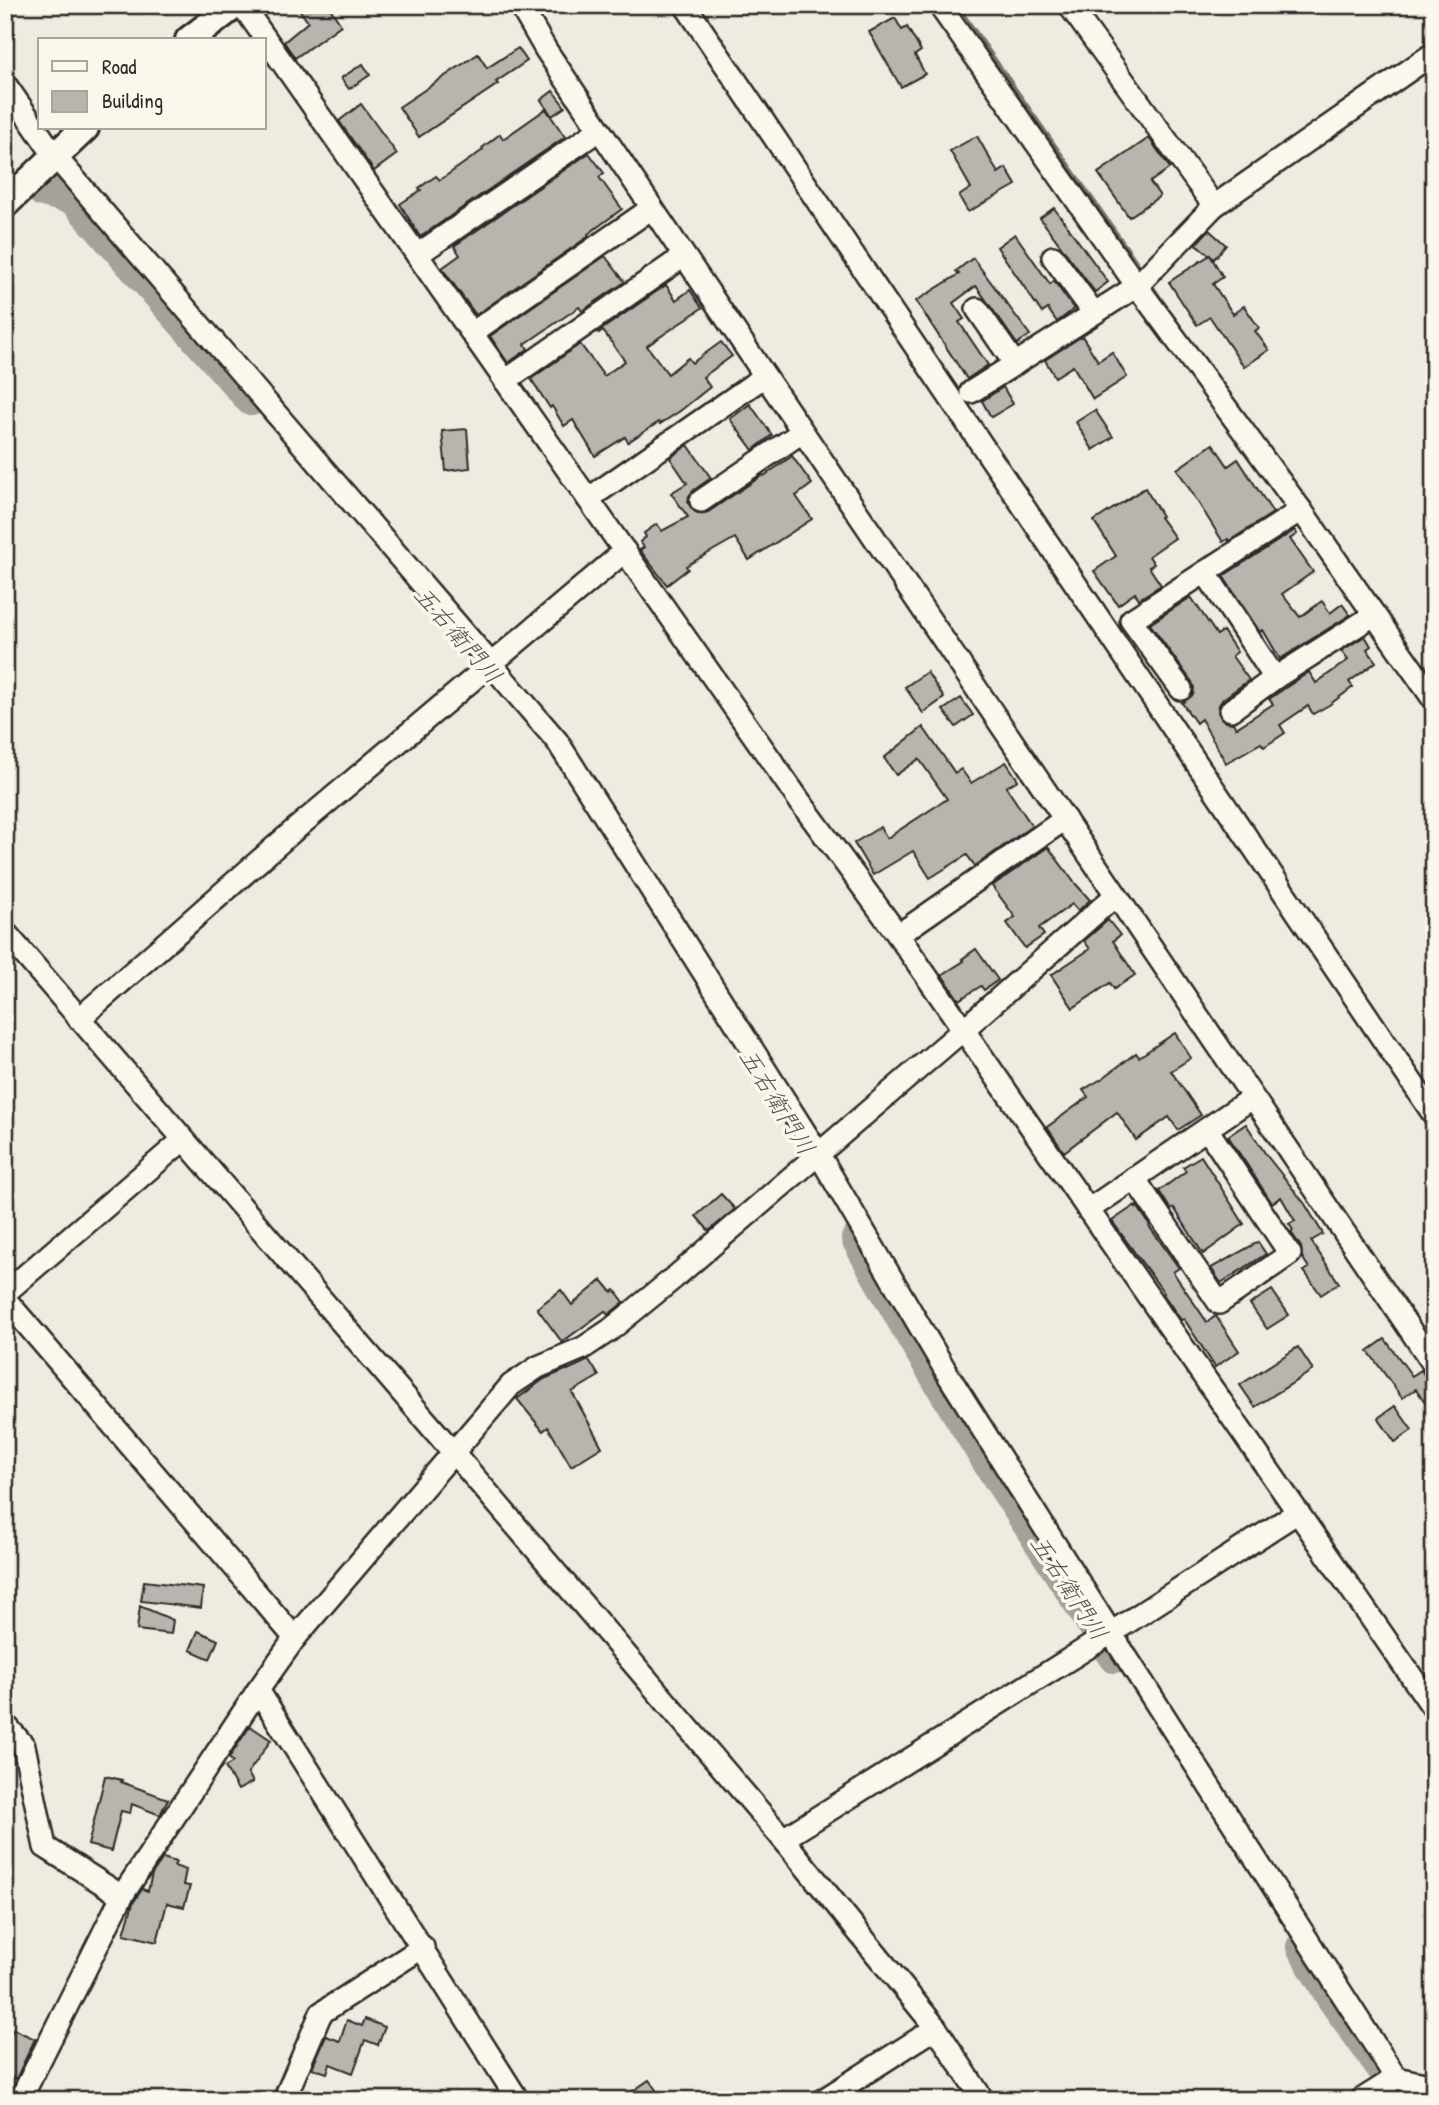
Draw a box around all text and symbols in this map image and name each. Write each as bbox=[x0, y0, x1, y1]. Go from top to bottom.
legend bbox=[38, 38, 266, 130]
text: Road bbox=[102, 52, 136, 81]
text: Building bbox=[102, 86, 163, 115]
water label: 五右衛門川 bbox=[407, 579, 510, 690]
water label: 五右衛門川 bbox=[732, 1042, 823, 1161]
water label: 五右衛門川 bbox=[1024, 1528, 1116, 1646]

